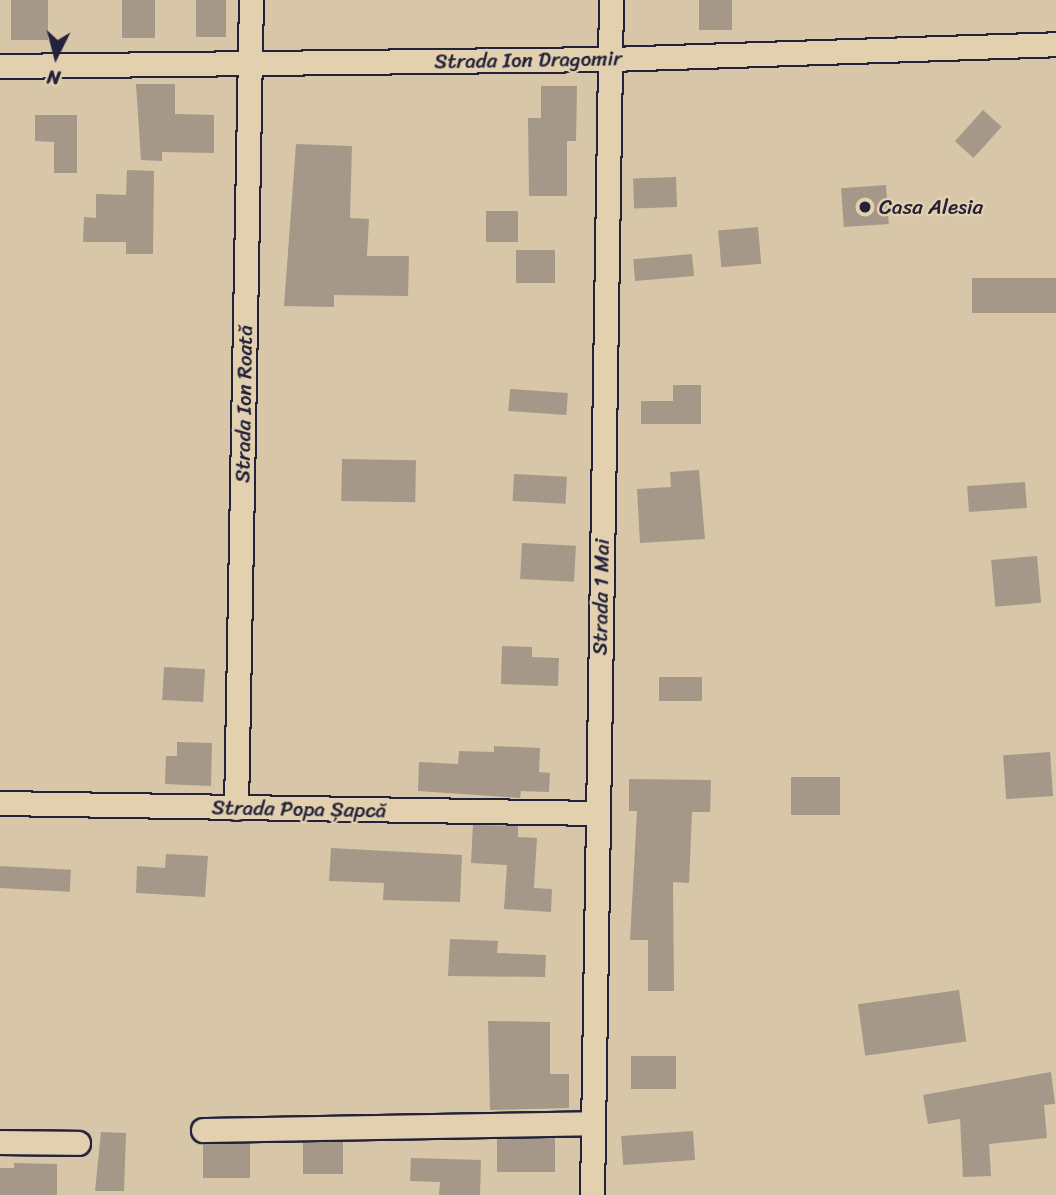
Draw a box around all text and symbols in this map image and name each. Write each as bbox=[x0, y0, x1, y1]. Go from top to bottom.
north arrow bbox=[21, 21, 91, 91]
street label: Strada Ion Dragomir bbox=[434, 46, 622, 74]
text: N bbox=[45, 60, 62, 94]
place label: Casa Alesia bbox=[879, 194, 985, 220]
marker: Casa Alesia bbox=[857, 199, 873, 215]
street label: Strada Ion Roată bbox=[230, 325, 258, 483]
street label: Strada 1 Mai bbox=[587, 539, 615, 655]
street label: Strada Popa Șapcă bbox=[211, 795, 387, 823]

